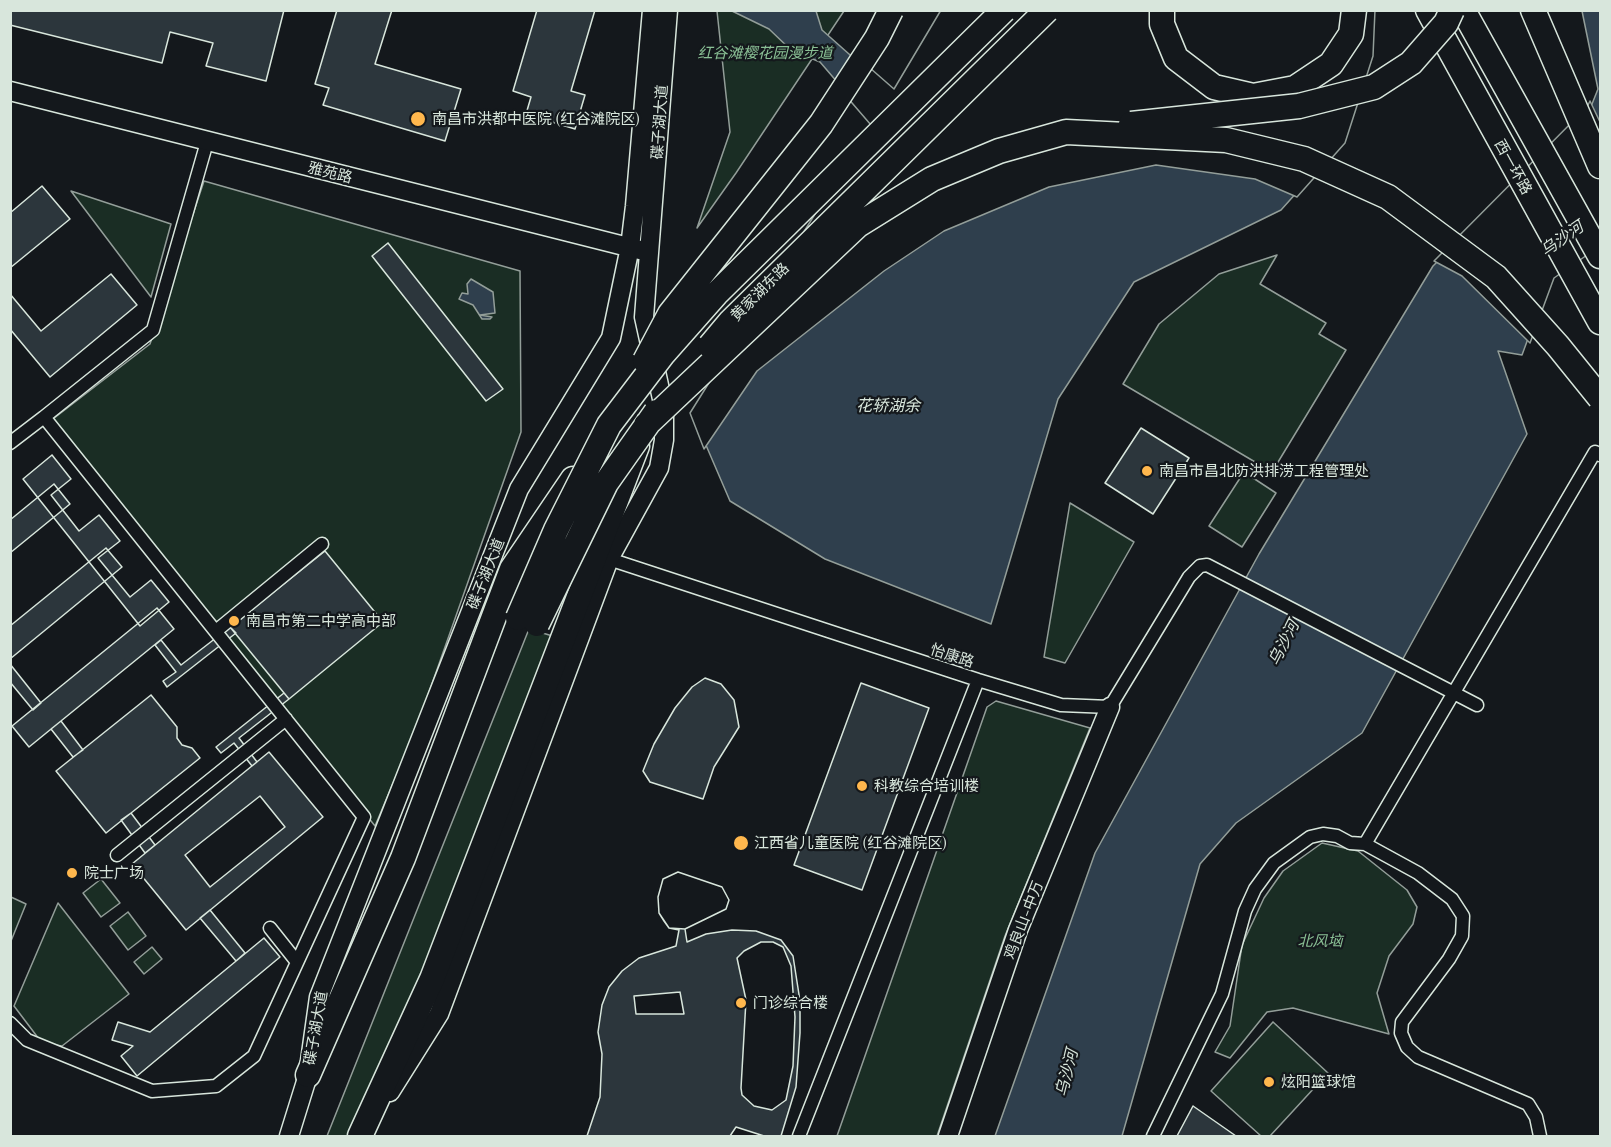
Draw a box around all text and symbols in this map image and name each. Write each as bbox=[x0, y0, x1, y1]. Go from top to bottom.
park label: 红谷滩樱花园漫步道 bbox=[698, 44, 832, 62]
street label: 碟子湖大道 bbox=[648, 84, 672, 160]
marker: 南昌市洪都中医院 (红谷滩院区) bbox=[409, 110, 427, 128]
place label: 南昌市洪都中医院 (红谷滩院区) bbox=[432, 110, 640, 128]
street label: 西一环路 bbox=[1491, 136, 1535, 198]
street label: 雅苑路 bbox=[306, 159, 354, 187]
water label: 乌沙河 bbox=[1537, 217, 1587, 261]
street label: 黄家湖东路 bbox=[727, 259, 793, 325]
water label: 花轿湖余 bbox=[856, 396, 920, 416]
place label: 南昌市昌北防洪排涝工程管理处 bbox=[1159, 462, 1369, 480]
marker: 南昌市昌北防洪排涝工程管理处 bbox=[1140, 464, 1154, 478]
street label: 碟子湖大道 bbox=[464, 536, 508, 612]
place label: 南昌市第二中学高中部 bbox=[246, 612, 396, 630]
marker: 南昌市第二中学高中部 bbox=[227, 614, 241, 628]
water label: 乌沙河 bbox=[1265, 617, 1303, 669]
street label: 怡康路 bbox=[928, 640, 976, 672]
place label: 科教综合培训楼 bbox=[874, 777, 979, 795]
marker: 科教综合培训楼 bbox=[855, 779, 869, 793]
marker: 江西省儿童医院 (红谷滩院区) bbox=[732, 834, 750, 852]
place label: 江西省儿童医院 (红谷滩院区) bbox=[754, 834, 947, 852]
place label: 院士广场 bbox=[84, 864, 144, 882]
marker: 院士广场 bbox=[65, 866, 79, 880]
street label: 鸡良山-中万 bbox=[1001, 878, 1047, 962]
park label: 北风垴 bbox=[1298, 932, 1342, 950]
street label: 碟子湖大道 bbox=[301, 990, 331, 1066]
place label: 门诊综合楼 bbox=[753, 994, 828, 1012]
marker: 门诊综合楼 bbox=[734, 996, 748, 1010]
water label: 乌沙河 bbox=[1052, 1047, 1082, 1099]
place label: 炫阳篮球馆 bbox=[1281, 1073, 1356, 1091]
marker: 炫阳篮球馆 bbox=[1262, 1075, 1276, 1089]

